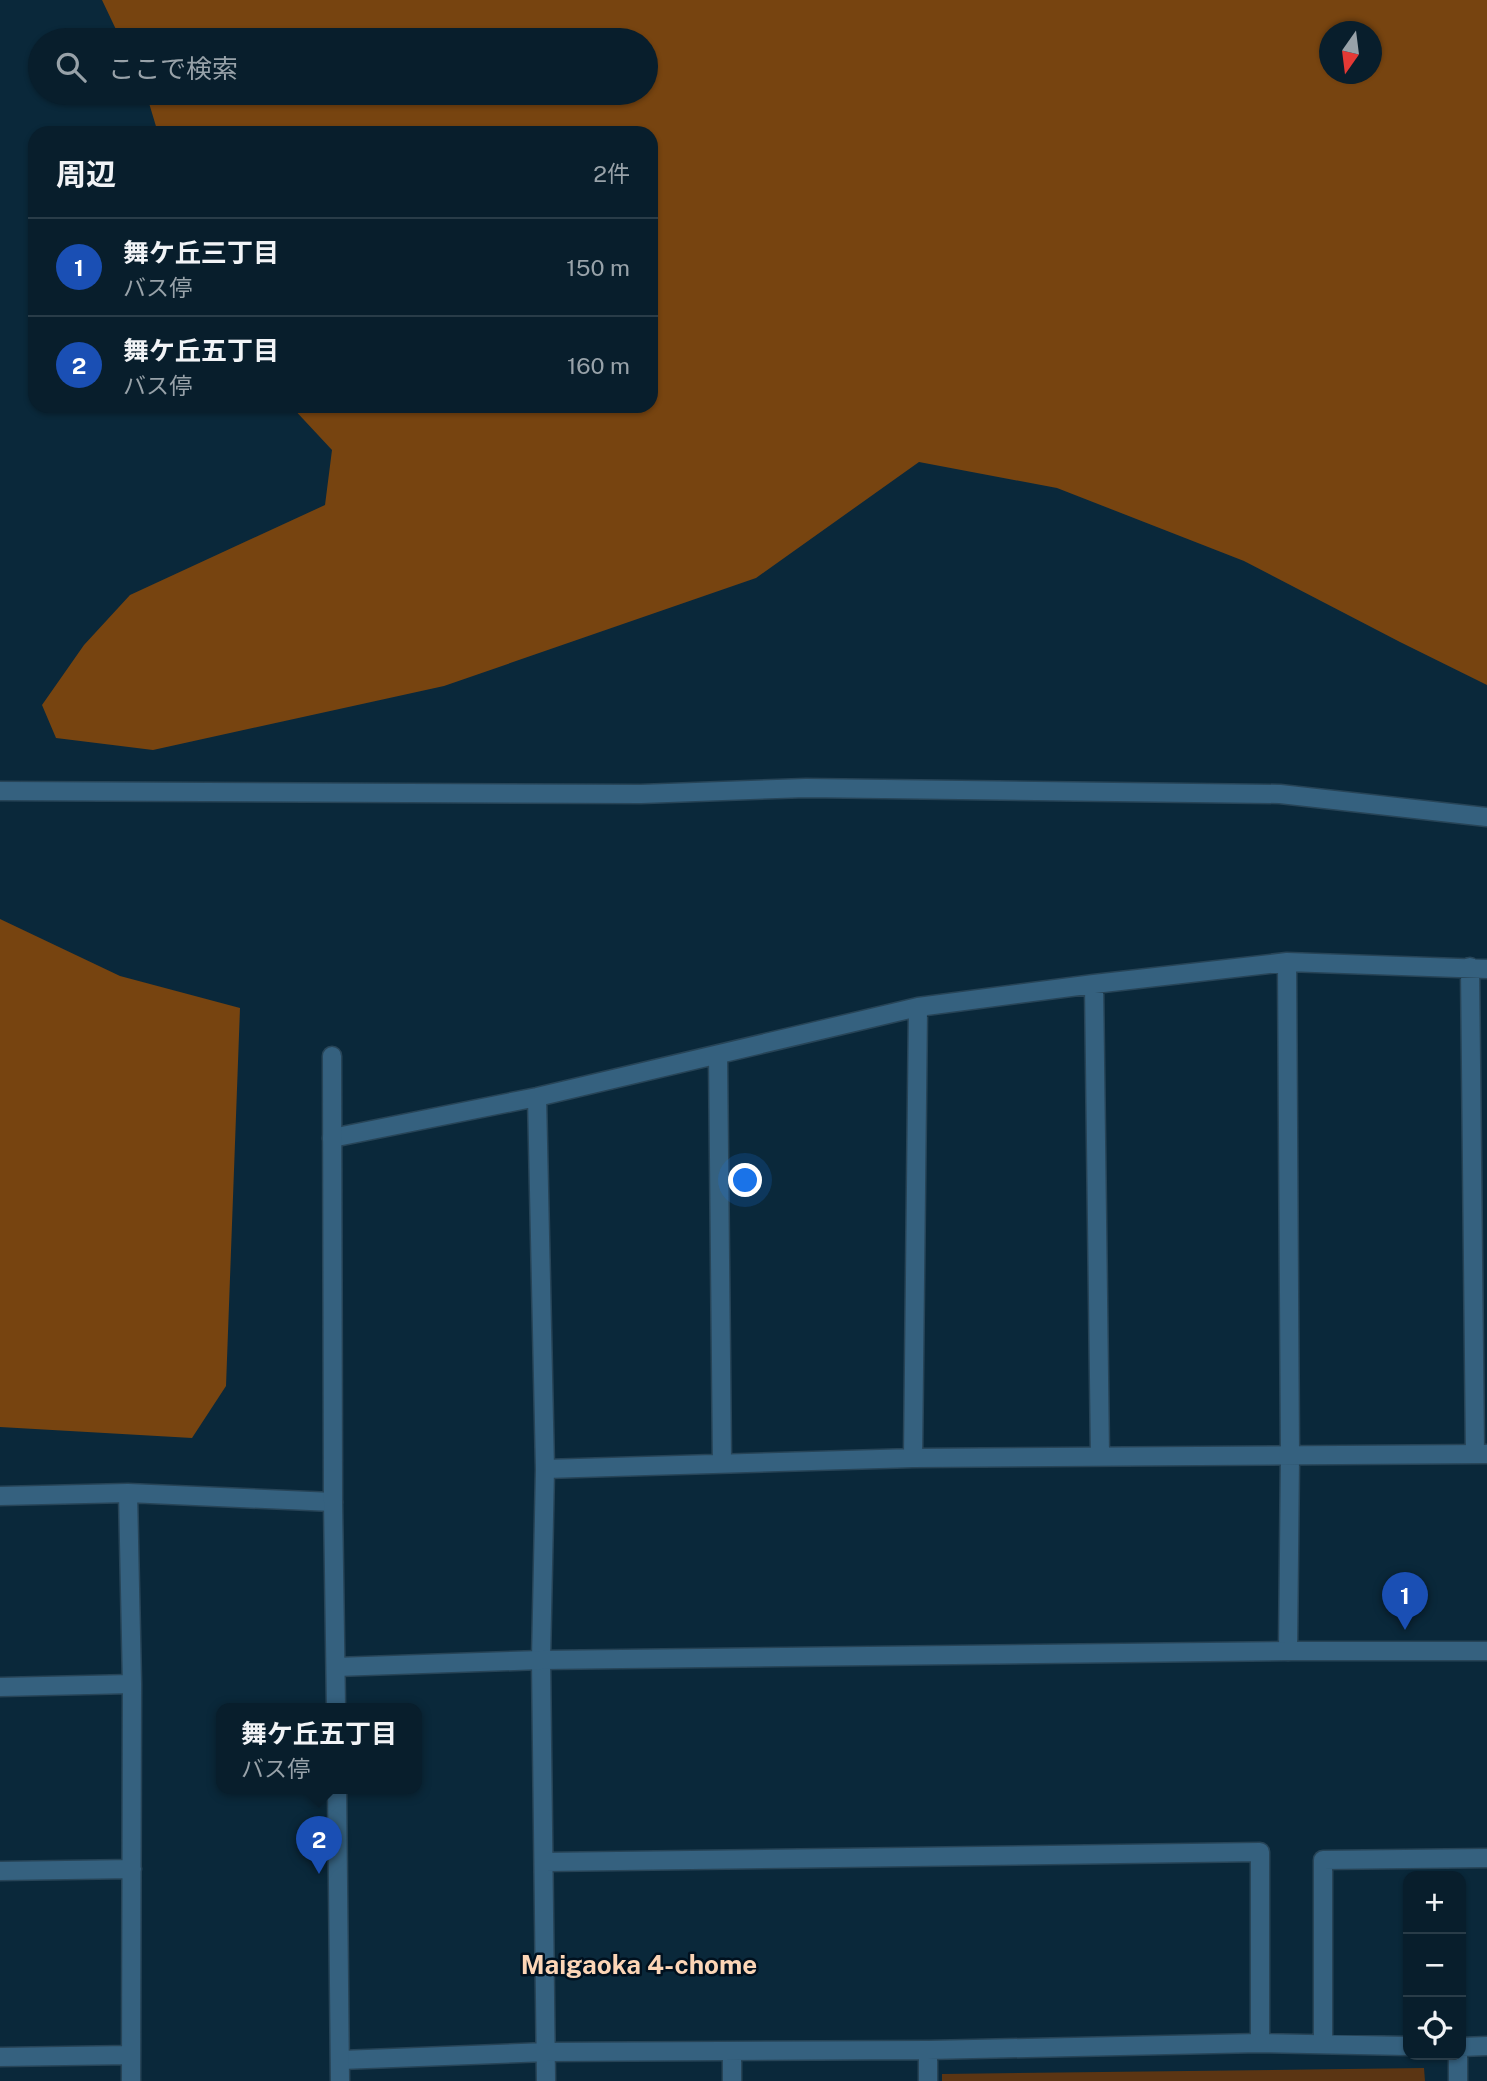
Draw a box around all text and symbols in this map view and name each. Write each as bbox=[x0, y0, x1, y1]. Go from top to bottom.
north arrow bbox=[1319, 21, 1382, 84]
search box bbox=[28, 28, 658, 105]
icon: search bbox=[52, 48, 90, 86]
text: ここで検索 bbox=[108, 53, 238, 84]
text: 周辺 bbox=[56, 156, 116, 192]
text: 2件 bbox=[593, 160, 630, 187]
text: 舞ケ丘三丁目 bbox=[123, 237, 279, 268]
text: 1 bbox=[74, 254, 84, 281]
text: 150 m bbox=[566, 254, 630, 281]
text: バス停 bbox=[123, 274, 192, 301]
text: 舞ケ丘五丁目 bbox=[123, 335, 279, 366]
text: 2 bbox=[72, 352, 86, 379]
text: 160 m bbox=[567, 352, 630, 379]
text: バス停 bbox=[123, 372, 192, 399]
your location bbox=[728, 1163, 762, 1197]
pin: 1 bbox=[1382, 1572, 1428, 1630]
popup bbox=[216, 1703, 422, 1794]
text: 舞ケ丘五丁目 bbox=[241, 1718, 397, 1749]
text: バス停 bbox=[241, 1755, 310, 1782]
pin: 2 bbox=[296, 1816, 342, 1874]
map controls bbox=[1403, 1871, 1466, 2060]
button: + bbox=[1403, 1871, 1466, 1934]
button: − bbox=[1403, 1934, 1466, 1997]
district label: Maigaoka 4-chome bbox=[521, 1949, 757, 1980]
button: locate bbox=[1403, 1997, 1466, 2060]

